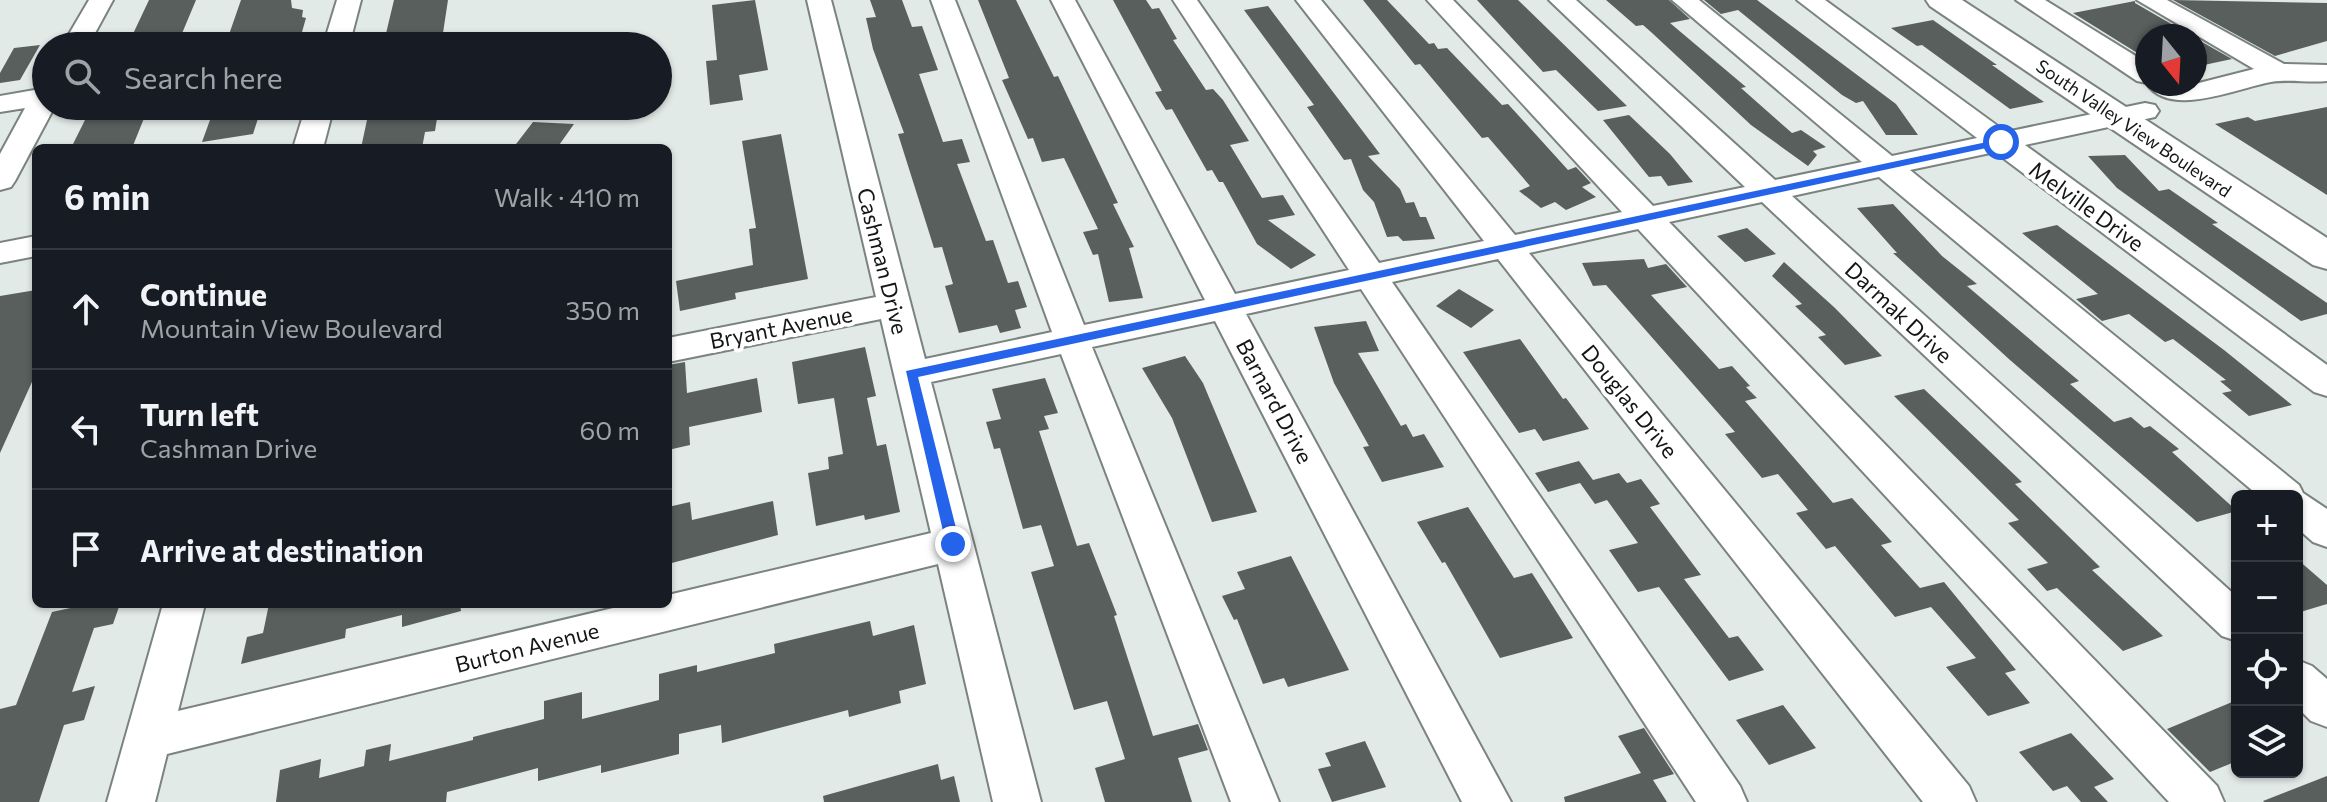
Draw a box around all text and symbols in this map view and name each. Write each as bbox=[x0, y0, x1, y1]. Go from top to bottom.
north arrow bbox=[2135, 24, 2207, 96]
search box bbox=[32, 32, 672, 120]
icon: search bbox=[60, 54, 104, 98]
street label: South Valley View Boulevard bbox=[2032, 54, 2236, 202]
text: Search here bbox=[124, 58, 283, 95]
route start bbox=[1983, 124, 2019, 160]
street label: Melville Drive bbox=[2024, 155, 2150, 257]
text: 6 min bbox=[64, 175, 150, 217]
text: Walk · 410 m bbox=[494, 181, 640, 212]
street label: Cashman Drive bbox=[852, 185, 914, 337]
street label: Darmak Drive bbox=[1840, 256, 1958, 368]
text: Continue bbox=[140, 275, 267, 312]
icon: ahead bbox=[64, 287, 108, 331]
text: 350 m bbox=[566, 294, 640, 325]
street label: Bryant Avenue bbox=[707, 300, 855, 354]
text: Mountain View Boulevard bbox=[140, 312, 443, 343]
street label: Barnard Drive bbox=[1231, 334, 1319, 468]
street label: Douglas Drive bbox=[1576, 339, 1684, 463]
text: Turn left bbox=[140, 395, 259, 432]
icon: left bbox=[64, 407, 108, 451]
text: 60 m bbox=[580, 414, 640, 445]
text: Cashman Drive bbox=[140, 432, 317, 463]
map controls bbox=[2231, 490, 2303, 778]
button: + bbox=[2231, 490, 2303, 562]
route end bbox=[935, 526, 971, 562]
icon: arrive bbox=[64, 527, 108, 571]
text: Arrive at destination bbox=[140, 531, 424, 568]
button: − bbox=[2231, 562, 2303, 634]
street label: Burton Avenue bbox=[452, 616, 602, 678]
button: locate bbox=[2231, 634, 2303, 706]
button: layers bbox=[2231, 706, 2303, 778]

